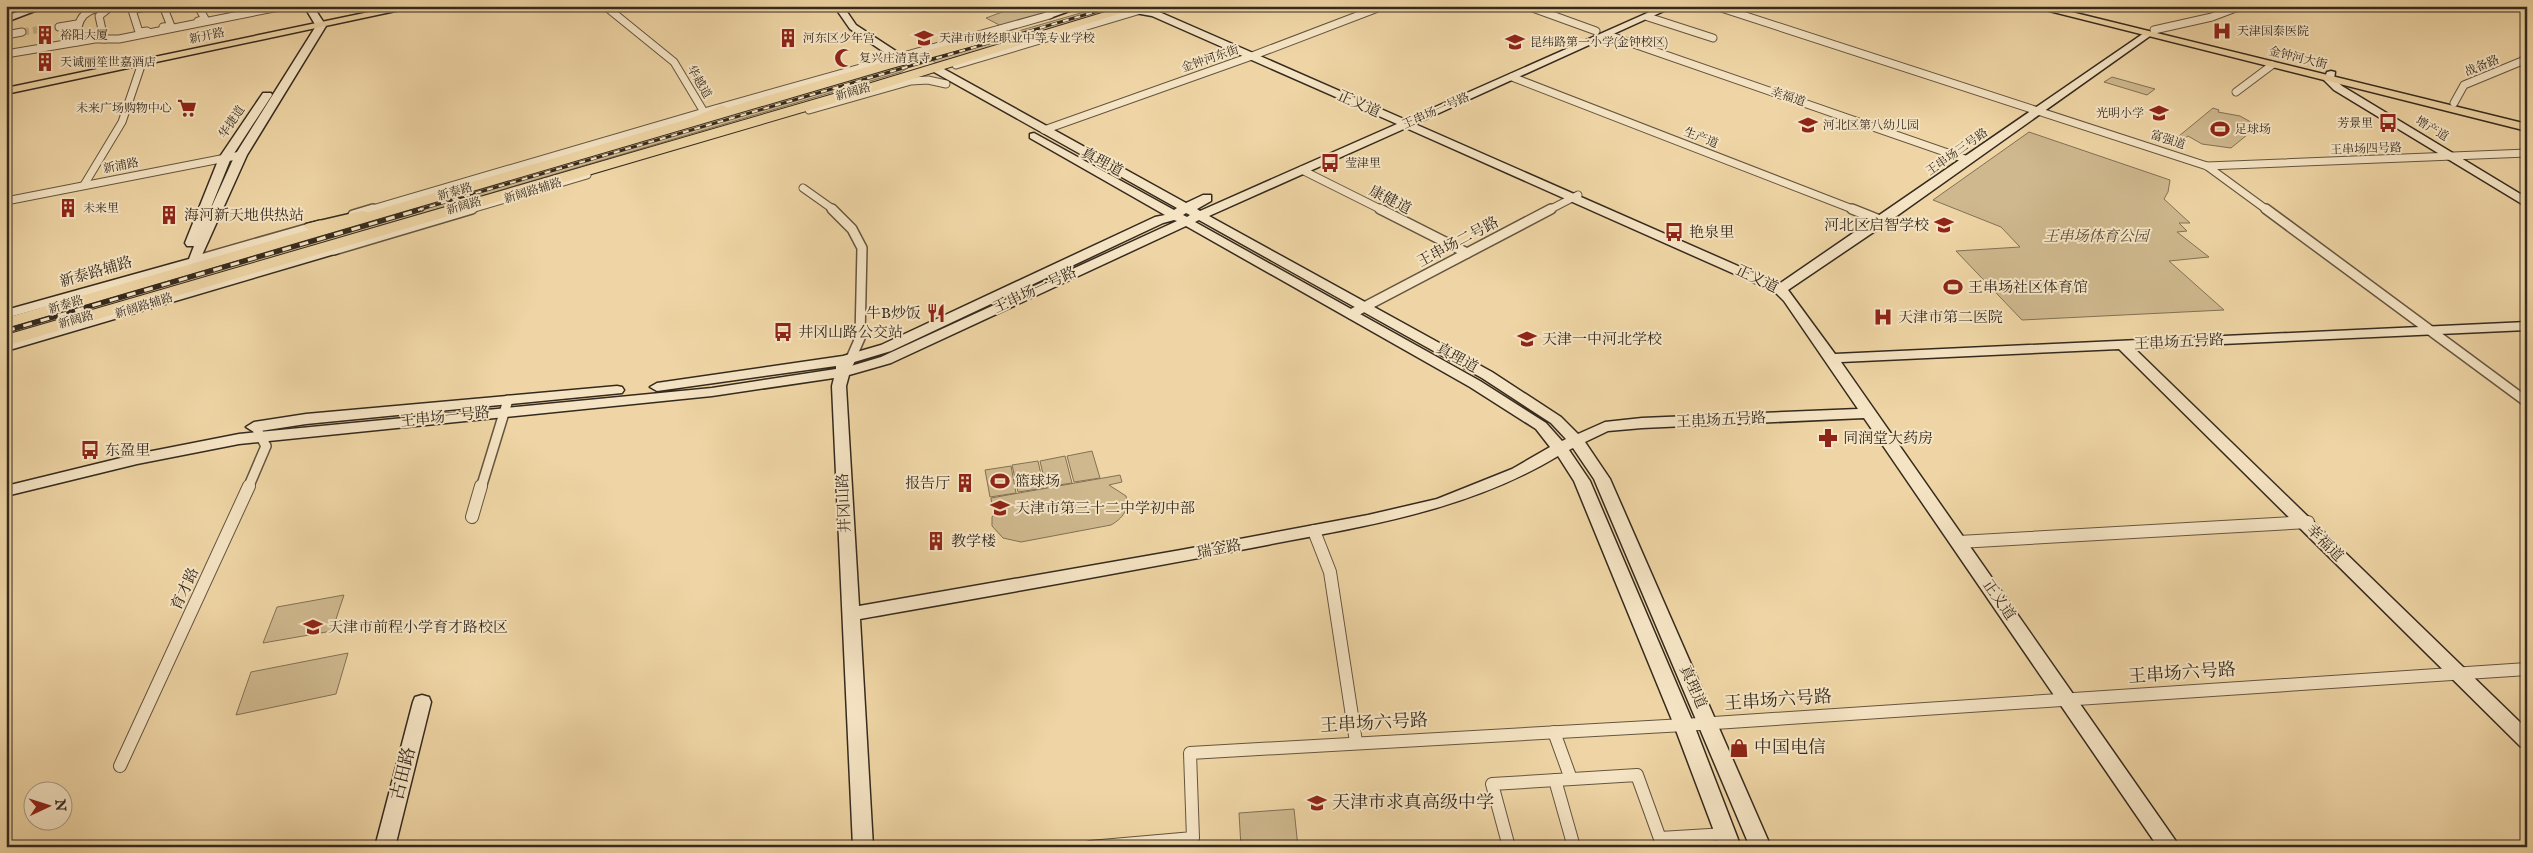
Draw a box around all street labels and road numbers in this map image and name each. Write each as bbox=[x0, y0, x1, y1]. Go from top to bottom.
street label: 新开路 bbox=[188, 25, 226, 47]
street label: 金钟河东街 bbox=[1179, 42, 1242, 76]
street label: 金钟河大街 bbox=[2267, 43, 2330, 73]
street label: 战备路 bbox=[2462, 52, 2502, 80]
street label: 华越道 bbox=[683, 63, 715, 101]
street label: 新阔路 bbox=[834, 80, 872, 104]
street label: 幸福道 bbox=[1769, 84, 1807, 110]
street label: 正义道 bbox=[1335, 86, 1383, 122]
street label: 王串场一号路 bbox=[1400, 90, 1472, 132]
street label: 华捷道 bbox=[216, 103, 248, 141]
street label: 增产道 bbox=[2413, 113, 2451, 145]
street label: 生产道 bbox=[1682, 125, 1720, 151]
street label: 王串场三号路 bbox=[1923, 125, 1991, 179]
street label: 富强道 bbox=[2149, 127, 2187, 153]
street label: 王串场四号路 bbox=[2330, 140, 2402, 158]
street label: 真理道 bbox=[1078, 143, 1126, 181]
street label: 新浦路 bbox=[102, 155, 140, 177]
street label: 新阔路辅路 bbox=[502, 175, 564, 207]
street label: 新泰路 bbox=[436, 180, 474, 204]
street label: 康健道 bbox=[1366, 181, 1414, 219]
street label: 新阔路 bbox=[445, 194, 483, 218]
street label: 王串场二号路 bbox=[1414, 212, 1502, 272]
street label: 新泰路辅路 bbox=[57, 253, 135, 291]
street label: 正义道 bbox=[1733, 261, 1781, 297]
street label: 王串场一号路 bbox=[990, 262, 1080, 318]
street label: 新阔路辅路 bbox=[113, 290, 175, 322]
street label: 新泰路 bbox=[47, 293, 85, 317]
street label: 新阔路 bbox=[57, 308, 95, 332]
street label: 王串场五号路 bbox=[2134, 330, 2224, 354]
street label: 真理道 bbox=[1433, 339, 1481, 377]
street label: 王串场一号路 bbox=[399, 403, 491, 431]
street label: 王串场五号路 bbox=[1676, 408, 1766, 432]
street label: 井冈山路 bbox=[833, 473, 855, 533]
street label: 幸福道 bbox=[2302, 520, 2348, 566]
street label: 瑞金路 bbox=[1195, 535, 1243, 563]
street label: 育才路 bbox=[167, 565, 203, 613]
street label: 正义道 bbox=[1978, 576, 2020, 624]
street label: 王串场六号路 bbox=[2127, 659, 2237, 689]
street label: 真理道 bbox=[1675, 663, 1711, 711]
street label: 王串场六号路 bbox=[1723, 686, 1833, 716]
street label: 王串场六号路 bbox=[1319, 710, 1429, 738]
street label: 古田路 bbox=[386, 745, 422, 803]

